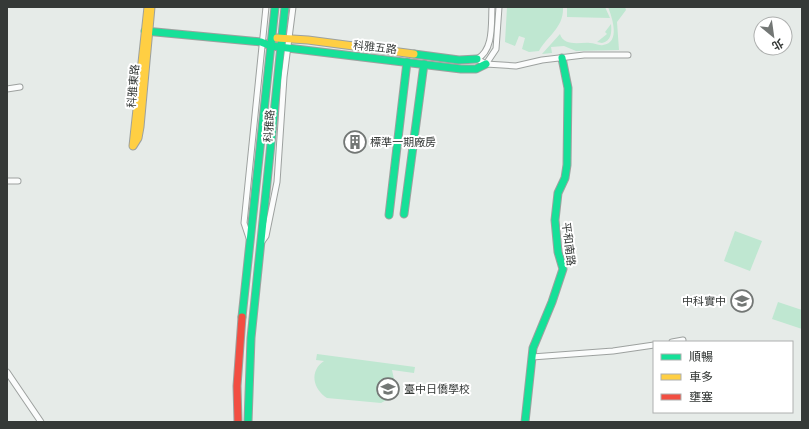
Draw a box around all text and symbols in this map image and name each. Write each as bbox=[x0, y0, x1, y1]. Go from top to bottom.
north arrow bbox=[753, 16, 793, 56]
text: 北 bbox=[769, 35, 787, 54]
street label: 科雅五路 bbox=[352, 37, 398, 57]
street label: 科雅東路 bbox=[123, 63, 143, 109]
street label: 科雅路 bbox=[260, 109, 278, 143]
building icon: 標準一期廠房 bbox=[342, 129, 368, 155]
place label: 標準一期廠房 bbox=[370, 134, 436, 150]
street label: 平和南路 bbox=[558, 221, 580, 267]
school or university icon: 中科實中 bbox=[729, 288, 755, 314]
place label: 中科實中 bbox=[682, 293, 726, 309]
legend bbox=[653, 341, 793, 413]
text: 順暢 bbox=[689, 347, 713, 366]
text: 車多 bbox=[689, 367, 713, 386]
school or university icon: 臺中日僑學校 bbox=[375, 376, 401, 402]
place label: 臺中日僑學校 bbox=[404, 381, 470, 397]
text: 壅塞 bbox=[689, 387, 713, 406]

